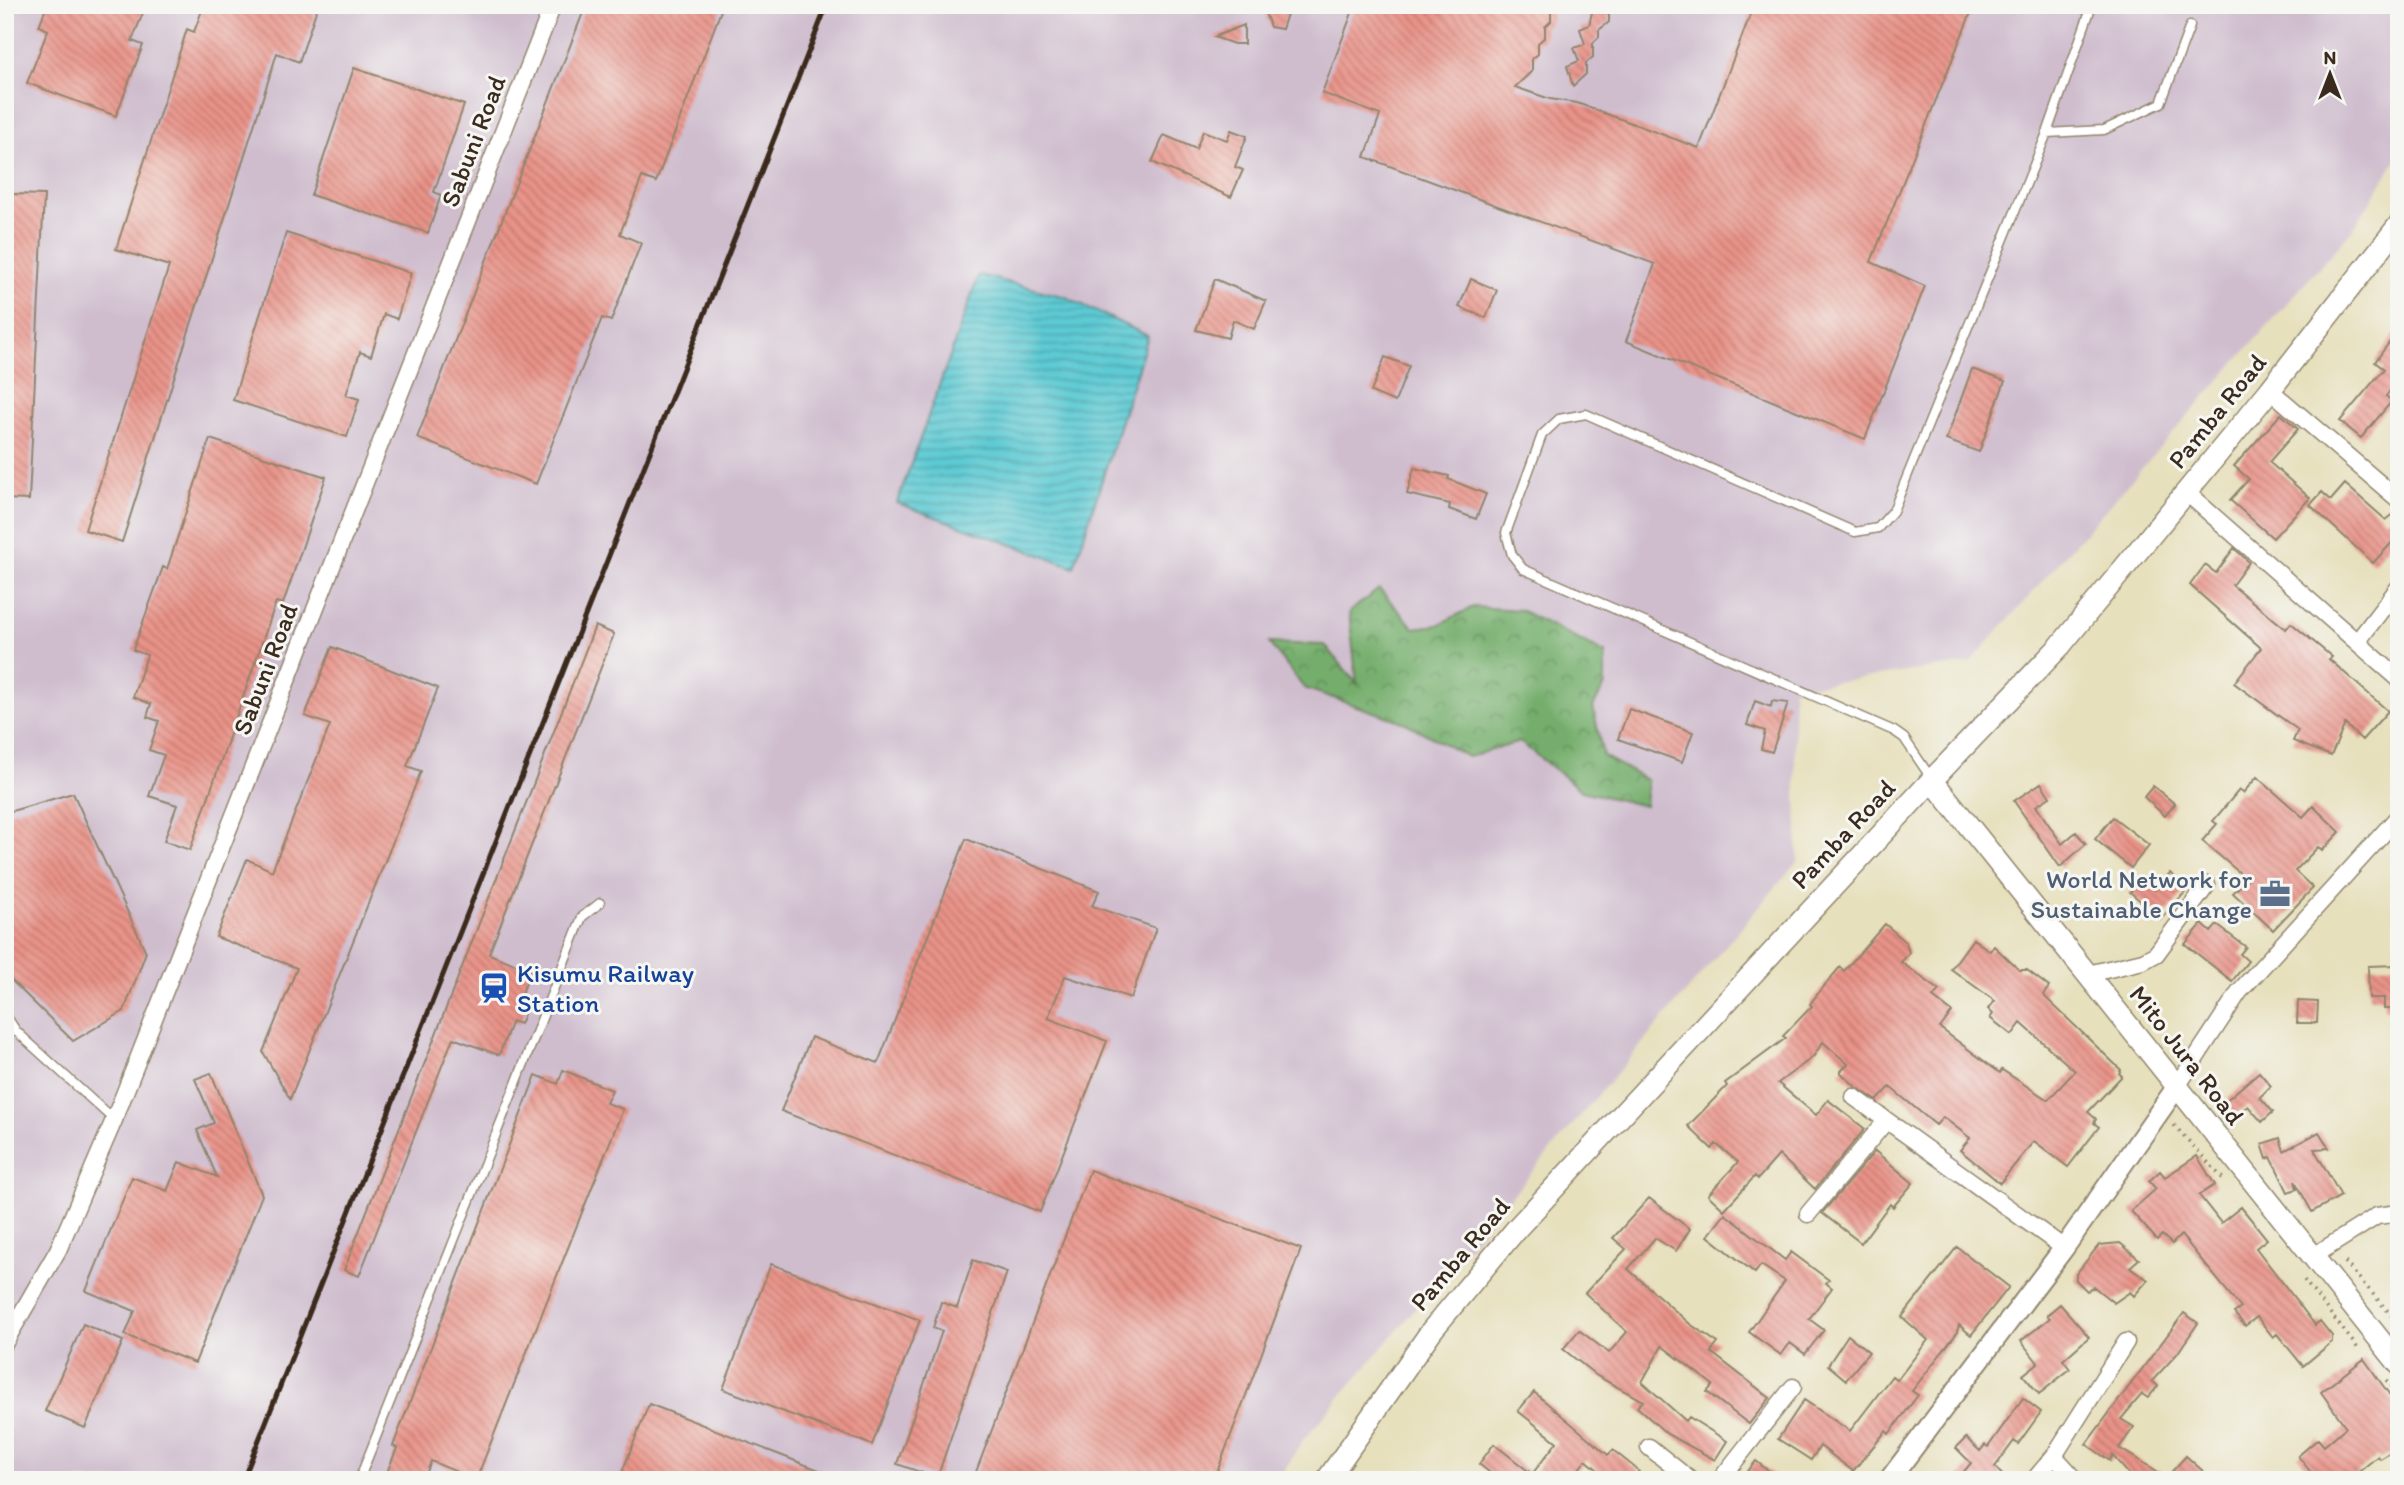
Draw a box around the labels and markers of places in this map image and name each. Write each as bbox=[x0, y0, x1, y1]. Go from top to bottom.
place label: World Network for Sustainable Change bbox=[2031, 863, 2253, 925]
office icon: World Network for Sustainable Change bbox=[2258, 877, 2292, 911]
place label: Kisumu Railway Station bbox=[517, 957, 694, 1019]
station icon: Kisumu Railway Station bbox=[477, 971, 511, 1005]

